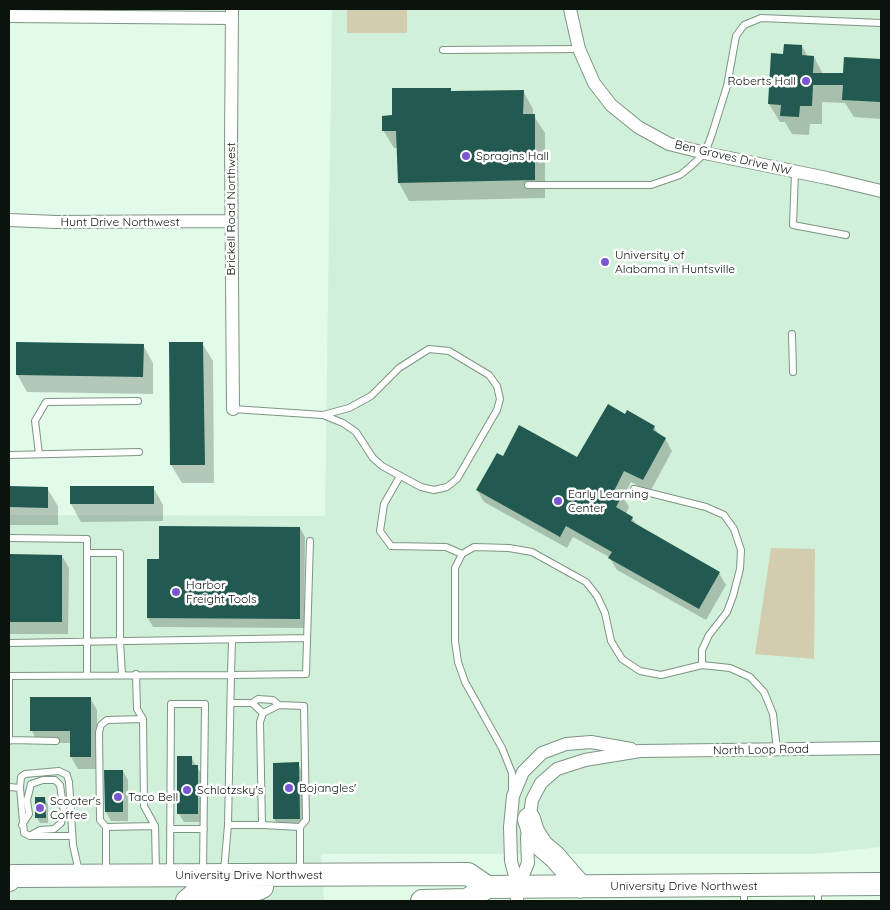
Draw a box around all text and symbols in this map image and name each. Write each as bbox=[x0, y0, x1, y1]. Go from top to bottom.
place label: Roberts Hall bbox=[727, 74, 796, 88]
marker: Roberts Hall bbox=[800, 75, 812, 87]
street label: Ben Graves Drive NW bbox=[673, 138, 793, 178]
street label: Brickell Road Northwest bbox=[224, 143, 238, 275]
place label: Spragins Hall bbox=[476, 149, 549, 163]
marker: Spragins Hall bbox=[460, 150, 472, 162]
street label: Hunt Drive Northwest bbox=[61, 215, 179, 229]
place label: University of Alabama in Huntsville bbox=[615, 248, 735, 276]
marker: University of Alabama in Huntsville bbox=[599, 256, 611, 268]
place label: Early Learning Center bbox=[568, 487, 648, 515]
marker: Early Learning Center bbox=[552, 495, 564, 507]
place label: Harbor Freight Tools bbox=[186, 578, 257, 606]
marker: Harbor Freight Tools bbox=[170, 586, 182, 598]
street label: North Loop Road bbox=[713, 742, 809, 758]
place label: Bojangles' bbox=[299, 781, 356, 795]
marker: Bojangles' bbox=[283, 782, 295, 794]
place label: Schlotzsky's bbox=[197, 783, 263, 797]
marker: Schlotzsky's bbox=[181, 784, 193, 796]
place label: Taco Bell bbox=[128, 790, 178, 804]
marker: Taco Bell bbox=[112, 791, 124, 803]
place label: Scooter's Coffee bbox=[50, 794, 101, 822]
marker: Scooter's Coffee bbox=[34, 802, 46, 814]
street label: University Drive Northwest bbox=[175, 868, 323, 882]
street label: University Drive Northwest bbox=[610, 879, 758, 893]

